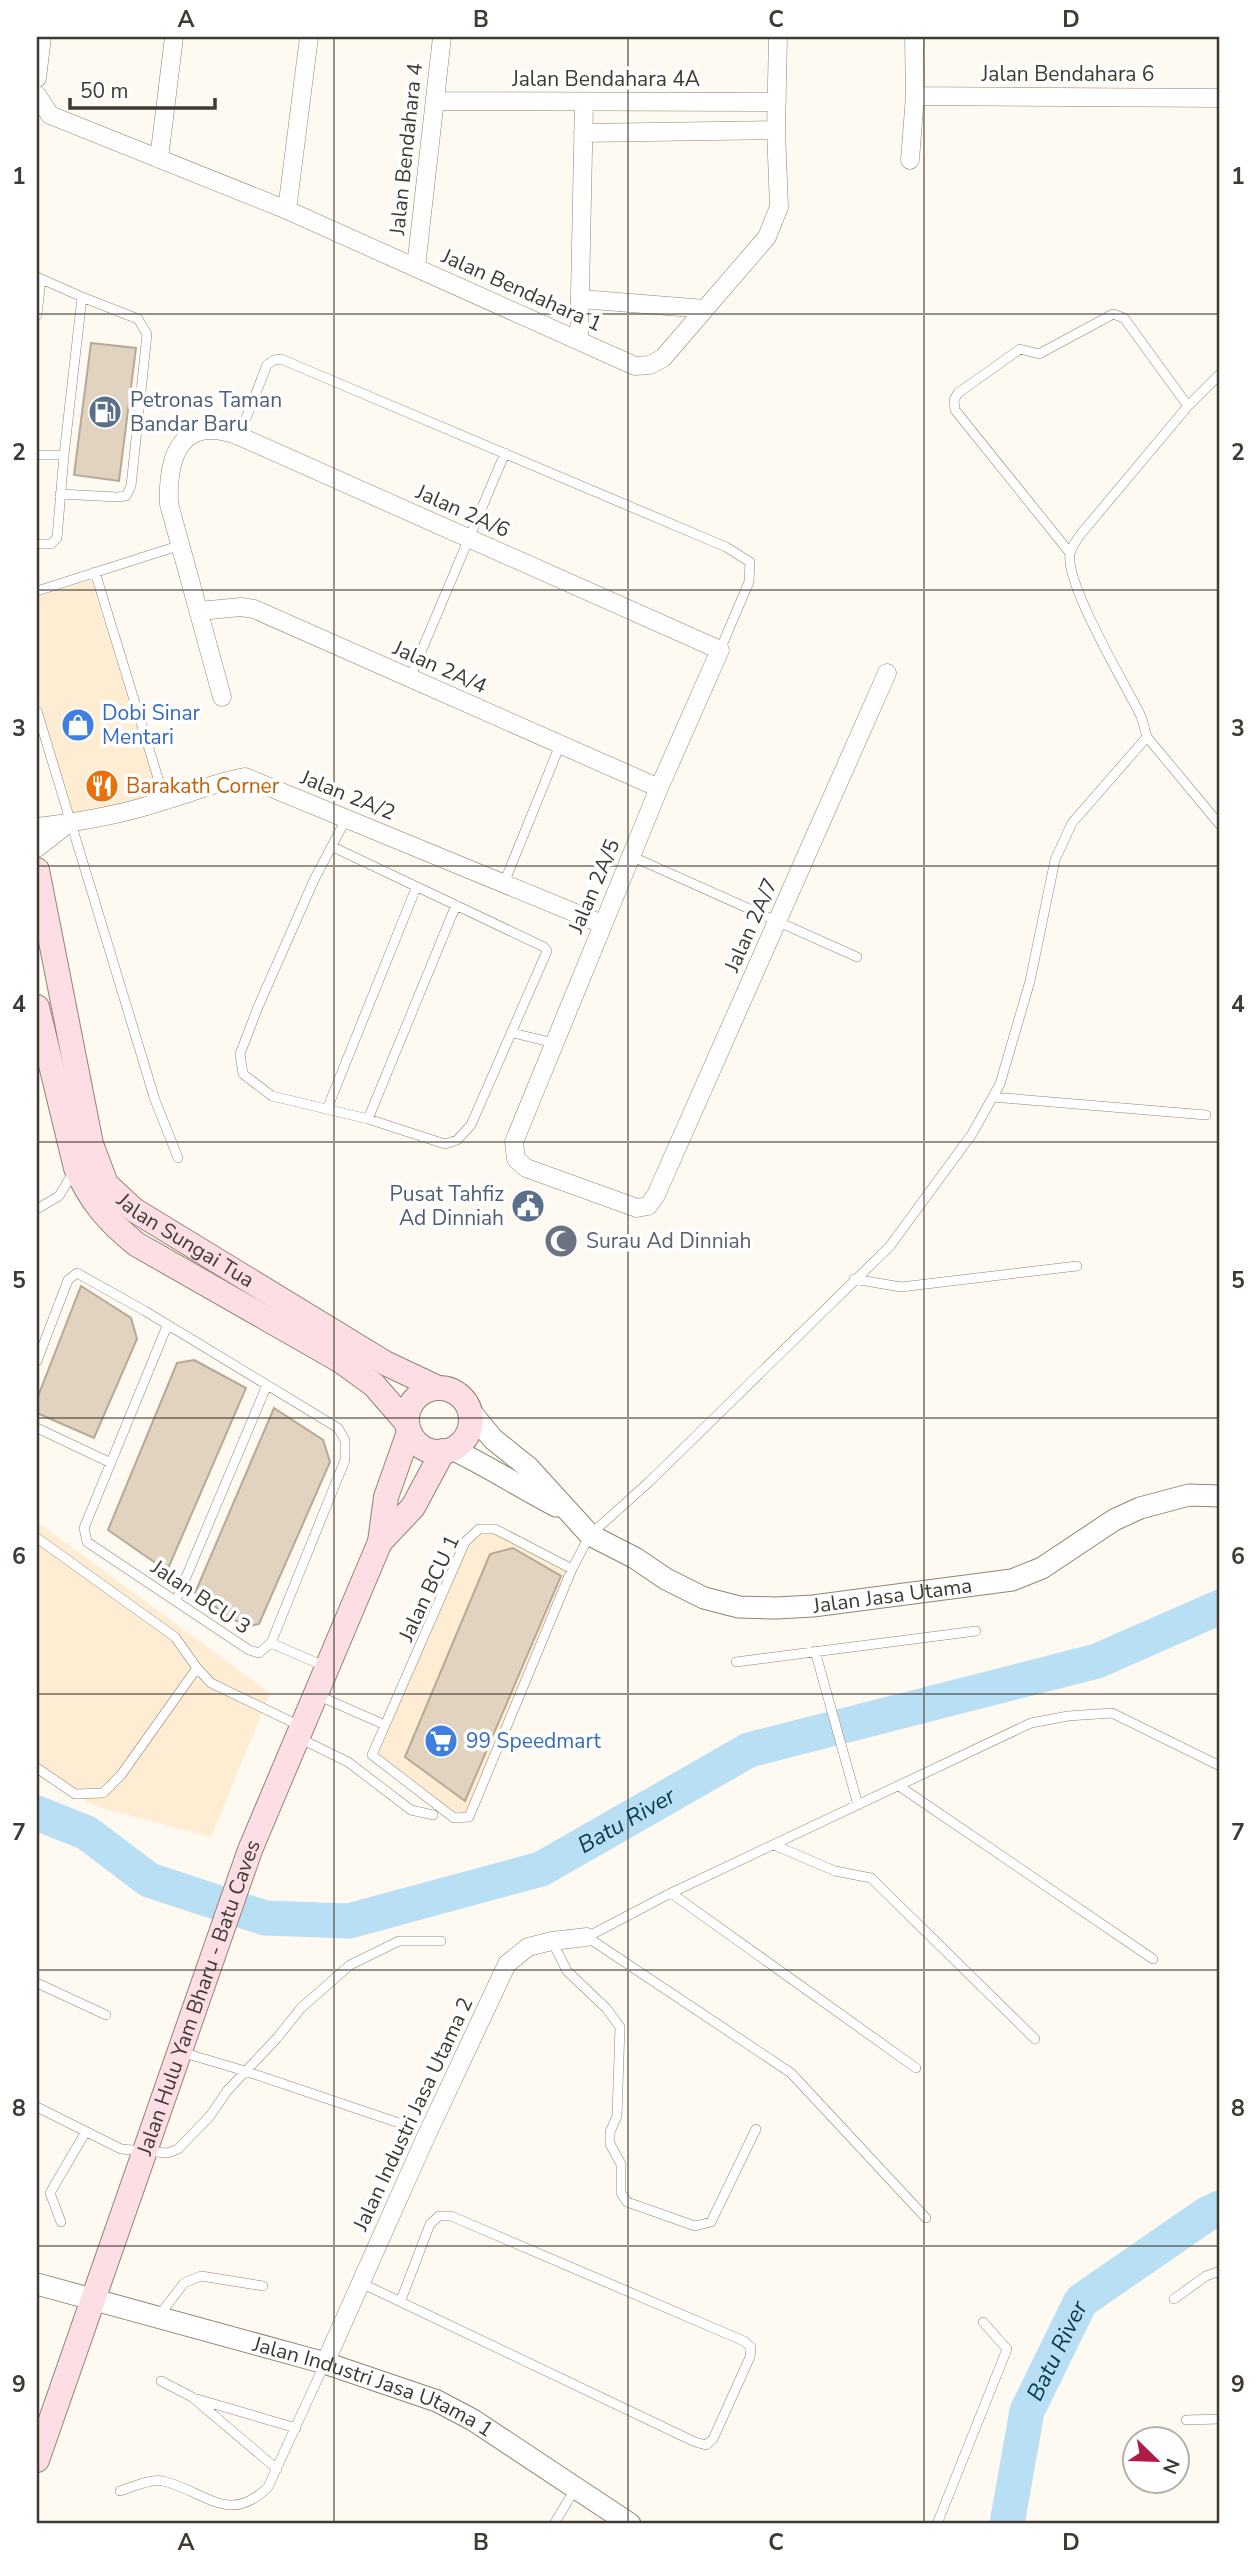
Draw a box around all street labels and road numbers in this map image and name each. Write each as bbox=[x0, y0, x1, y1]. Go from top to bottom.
street label: Jalan Bendahara 6 bbox=[981, 60, 1154, 88]
street label: Jalan Bendahara 4 bbox=[383, 62, 429, 237]
street label: Jalan Bendahara 4A bbox=[511, 65, 700, 93]
street label: Jalan Bendahara 1 bbox=[436, 242, 607, 338]
street label: Jalan 2A/6 bbox=[411, 478, 514, 544]
street label: Jalan 2A/4 bbox=[388, 634, 491, 700]
street label: Jalan 2A/2 bbox=[296, 763, 399, 827]
street label: Jalan 2A/5 bbox=[561, 835, 626, 938]
street label: Jalan 2A/7 bbox=[718, 874, 784, 977]
street label: Jalan Sungai Tua bbox=[110, 1186, 259, 1294]
street label: Jalan BCU 1 bbox=[392, 1530, 466, 1647]
street label: Jalan BCU 3 bbox=[145, 1553, 256, 1641]
street label: Jalan Jasa Utama bbox=[810, 1571, 974, 1620]
street label: Jalan Hulu Yam Bharu - Batu Caves bbox=[130, 1835, 267, 2160]
street label: Jalan Industri Jasa Utama 2 bbox=[346, 1993, 479, 2236]
street label: Jalan Industri Jasa Utama 1 bbox=[249, 2330, 499, 2444]

